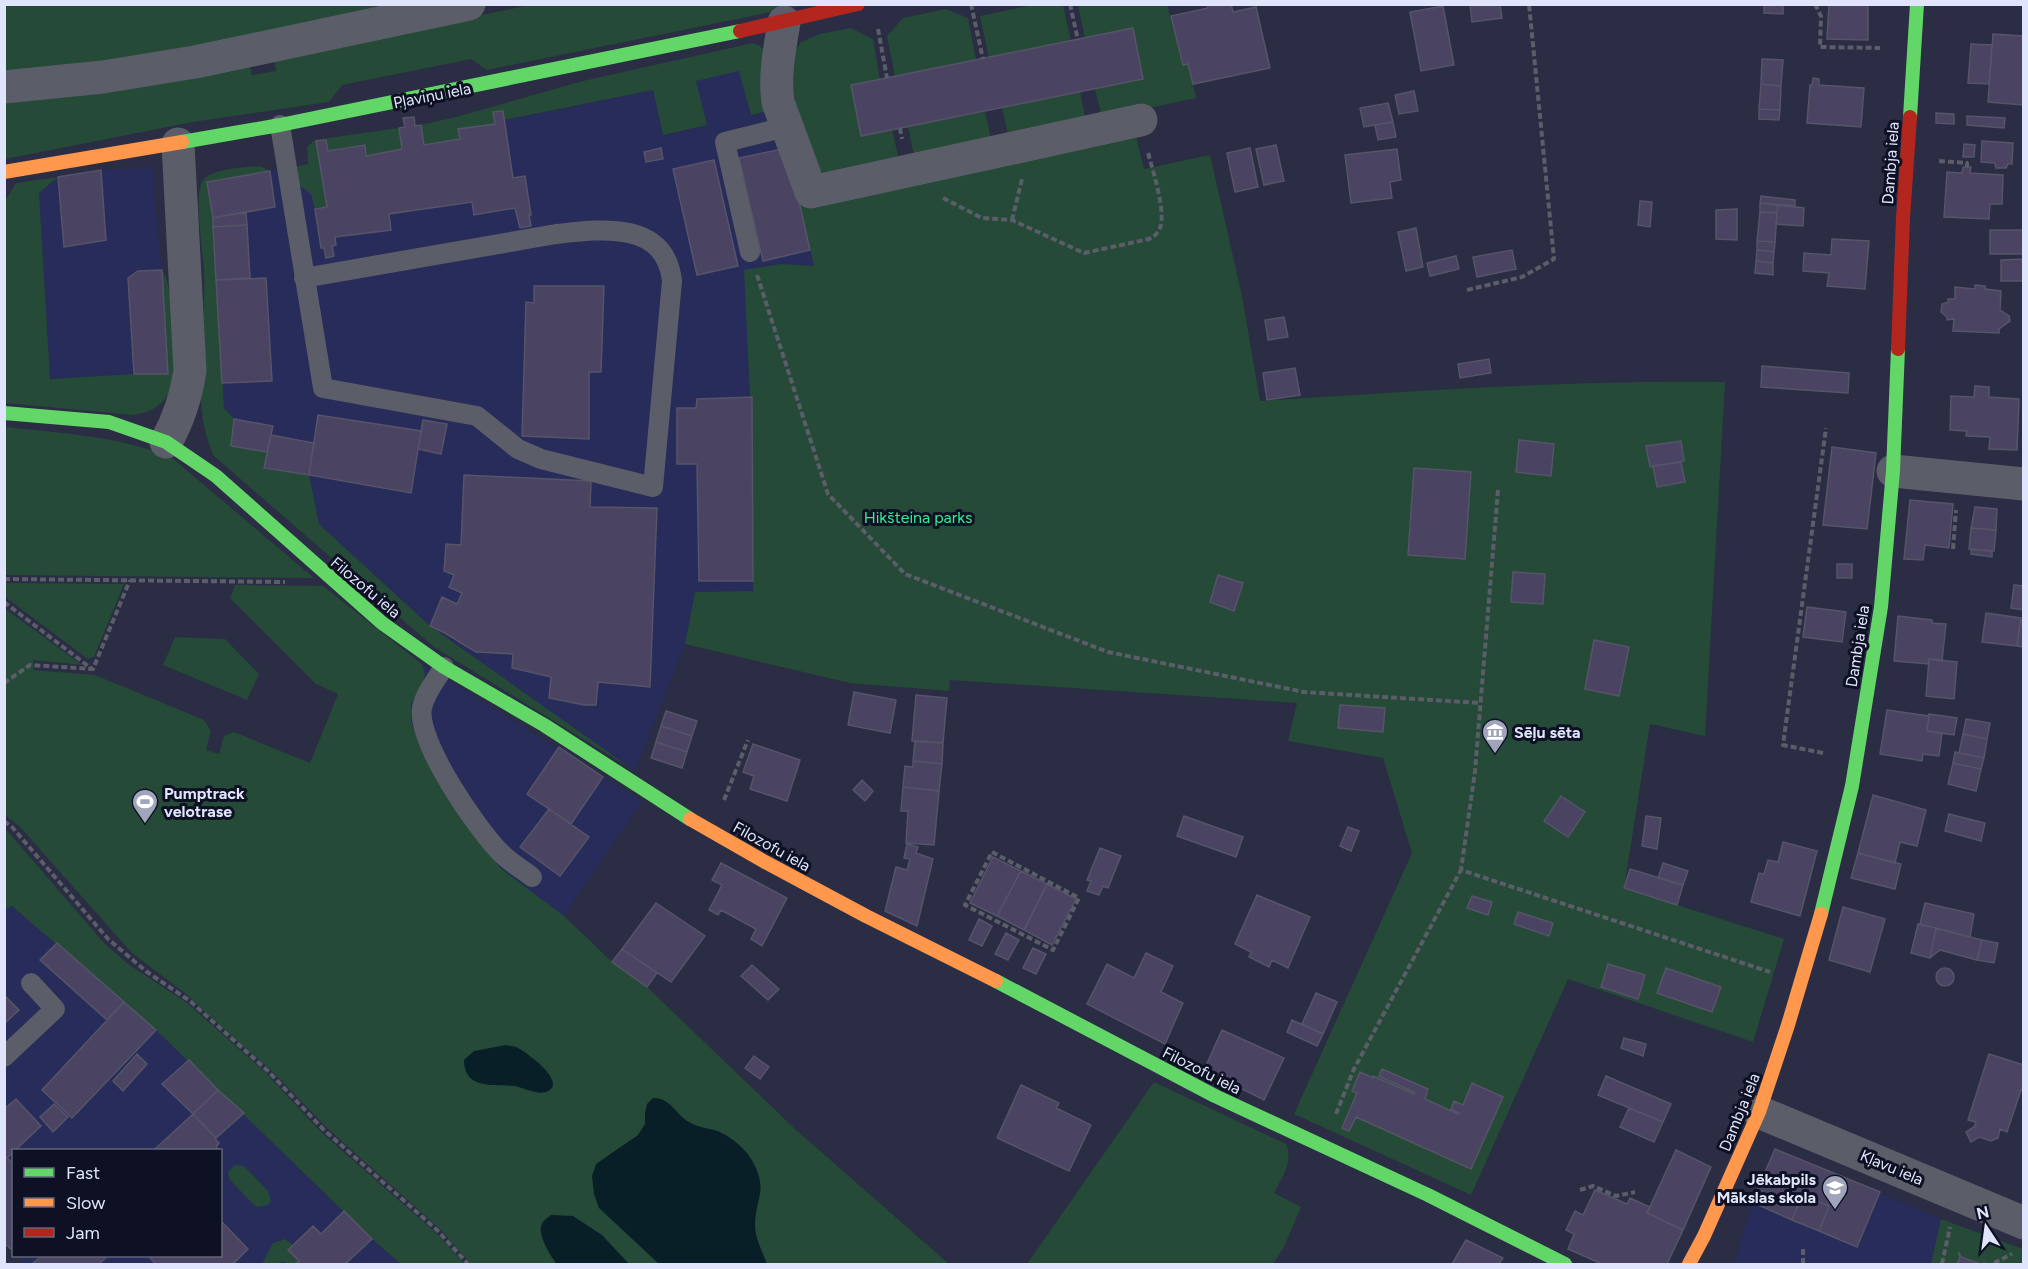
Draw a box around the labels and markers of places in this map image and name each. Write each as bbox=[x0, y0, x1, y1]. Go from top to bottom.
museum icon: Sēļu sēta bbox=[1480, 717, 1510, 755]
place label: Sēļu sēta bbox=[1514, 723, 1581, 742]
place label: Pumptrack velotrase bbox=[164, 784, 245, 821]
sports icon: Pumptrack velotrase bbox=[130, 787, 160, 825]
place label: Jēkabpils Mākslas skola bbox=[1717, 1170, 1817, 1207]
school or university icon: Jēkabpils Mākslas skola bbox=[1820, 1173, 1850, 1211]

